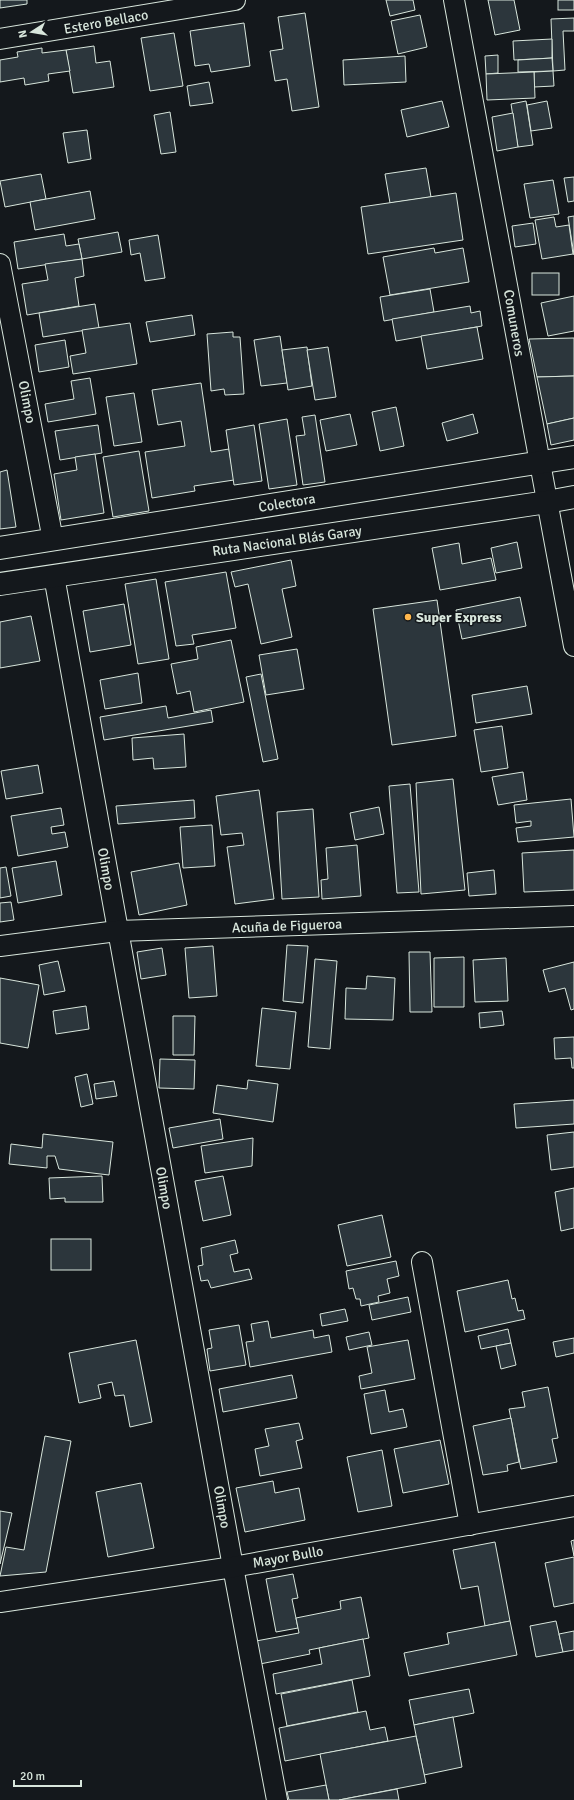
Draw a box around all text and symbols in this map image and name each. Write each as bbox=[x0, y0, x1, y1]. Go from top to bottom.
street label: Estero Bellaco bbox=[62, 6, 150, 38]
north arrow bbox=[12, 12, 52, 52]
text: N bbox=[16, 29, 30, 39]
street label: Comuneros bbox=[500, 288, 528, 358]
street label: Olimpo bbox=[15, 379, 39, 425]
street label: Colectora bbox=[257, 490, 317, 516]
street label: Ruta Nacional Blás Garay bbox=[211, 522, 363, 560]
place label: Super Express bbox=[416, 609, 502, 626]
marker: Super Express bbox=[403, 612, 413, 622]
street label: Olimpo bbox=[94, 846, 118, 892]
street label: Acuña de Figueroa bbox=[232, 916, 342, 936]
street label: Olimpo bbox=[152, 1165, 176, 1211]
street label: Olimpo bbox=[210, 1484, 234, 1530]
street label: Mayor Bullo bbox=[251, 1542, 325, 1572]
scale bar bbox=[14, 1762, 81, 1788]
text: 20 m bbox=[20, 1769, 45, 1784]

